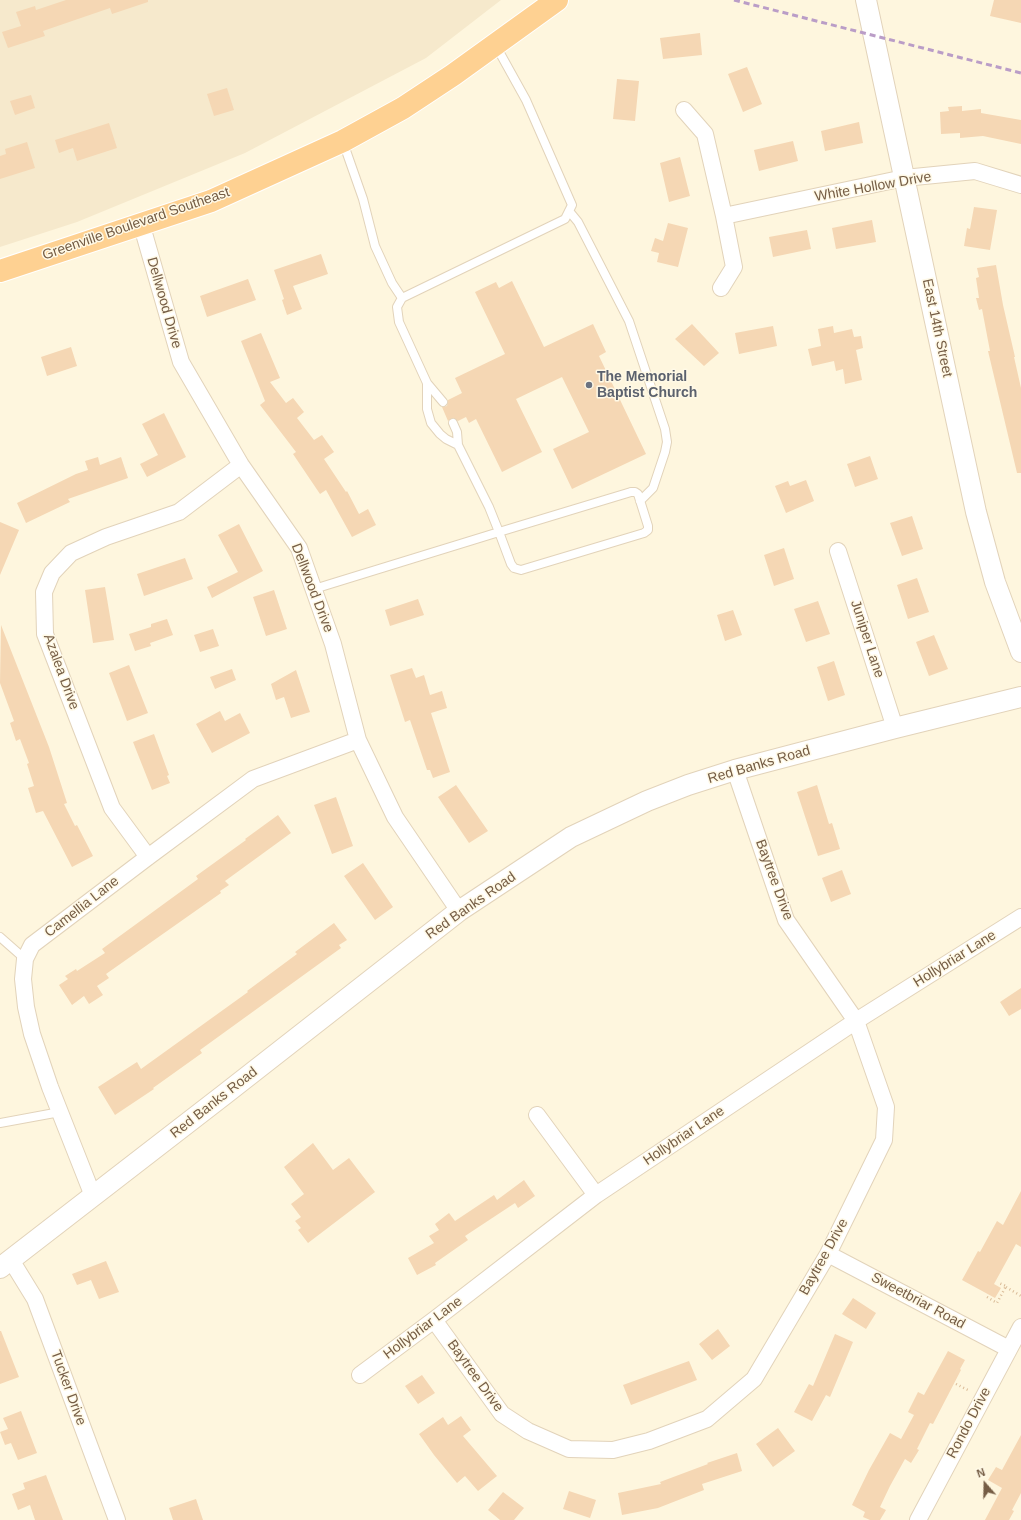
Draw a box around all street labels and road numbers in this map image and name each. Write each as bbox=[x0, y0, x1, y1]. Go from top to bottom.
street label: White Hollow Drive bbox=[813, 168, 933, 206]
street label: Greenville Boulevard Southeast bbox=[40, 184, 232, 264]
street label: Dellwood Drive bbox=[143, 255, 185, 351]
street label: East 14th Street bbox=[918, 277, 956, 379]
street label: Dellwood Drive bbox=[287, 541, 337, 635]
street label: Juniper Lane bbox=[847, 598, 887, 680]
street label: Azalea Drive bbox=[40, 632, 82, 712]
street label: Red Banks Road bbox=[706, 742, 812, 788]
street label: Baytree Drive bbox=[752, 837, 796, 923]
street label: Red Banks Road bbox=[423, 869, 519, 943]
street label: Camellia Lane bbox=[42, 873, 122, 941]
street label: Hollybriar Lane bbox=[911, 927, 999, 991]
street label: Red Banks Road bbox=[167, 1064, 261, 1142]
street label: Hollybriar Lane bbox=[640, 1103, 728, 1169]
street label: Baytree Drive bbox=[796, 1216, 852, 1298]
street label: Sweetbriar Road bbox=[868, 1269, 968, 1333]
street label: Hollybriar Lane bbox=[380, 1293, 466, 1363]
street label: Baytree Drive bbox=[443, 1337, 507, 1415]
street label: Tucker Drive bbox=[47, 1348, 89, 1428]
street label: Rondo Drive bbox=[943, 1385, 995, 1461]

